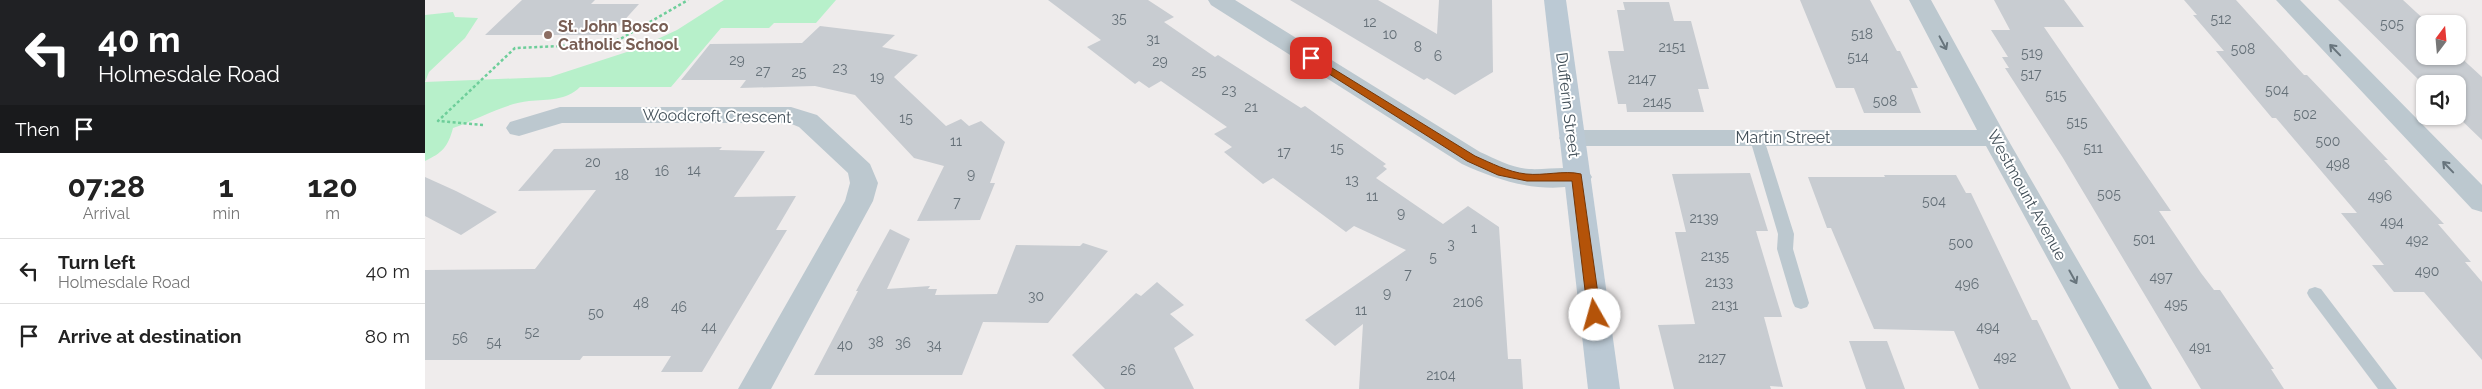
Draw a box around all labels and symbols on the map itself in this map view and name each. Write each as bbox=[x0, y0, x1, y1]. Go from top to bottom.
house number: 35 bbox=[1111, 10, 1127, 26]
house number: 512 bbox=[2211, 11, 2231, 27]
house number: 12 bbox=[1363, 14, 1377, 30]
north arrow bbox=[2416, 15, 2466, 65]
house number: 505 bbox=[2380, 16, 2404, 32]
place label: St. John Bosco Catholic School bbox=[558, 17, 679, 54]
house number: 10 bbox=[1383, 26, 1397, 42]
house number: 518 bbox=[1851, 26, 1873, 42]
marker: St. John Bosco Catholic School bbox=[542, 29, 554, 41]
house number: 31 bbox=[1146, 31, 1160, 47]
one-way arrow bbox=[1939, 35, 1948, 50]
pin bbox=[1290, 37, 1332, 79]
house number: 8 bbox=[1414, 39, 1422, 55]
house number: 2151 bbox=[1659, 39, 1685, 55]
house number: 508 bbox=[2231, 41, 2255, 57]
one-way arrow bbox=[2329, 44, 2341, 56]
house number: 519 bbox=[2021, 45, 2043, 61]
house number: 6 bbox=[1434, 48, 1442, 64]
house number: 514 bbox=[1847, 49, 1869, 65]
street label: Dufferin Street bbox=[1552, 51, 1584, 160]
house number: 29 bbox=[729, 52, 745, 68]
house number: 29 bbox=[1152, 53, 1168, 69]
house number: 23 bbox=[833, 60, 847, 76]
house number: 27 bbox=[756, 63, 771, 79]
house number: 25 bbox=[1192, 63, 1207, 79]
house number: 25 bbox=[792, 64, 807, 80]
house number: 517 bbox=[2020, 66, 2042, 82]
house number: 19 bbox=[870, 69, 884, 85]
house number: 2147 bbox=[1628, 71, 1657, 87]
house number: 23 bbox=[1222, 82, 1236, 98]
house number: 504 bbox=[2265, 82, 2289, 98]
house number: 515 bbox=[2045, 87, 2067, 103]
house number: 508 bbox=[1873, 93, 1897, 109]
house number: 2145 bbox=[1643, 94, 1672, 110]
house number: 21 bbox=[1244, 99, 1258, 115]
street label: Woodcroft Crescent bbox=[642, 105, 792, 127]
house number: 502 bbox=[2293, 106, 2317, 122]
house number: 15 bbox=[899, 110, 913, 126]
house number: 515 bbox=[2066, 114, 2088, 130]
street label: Westmount Avenue bbox=[1983, 126, 2071, 264]
street label: Martin Street bbox=[1736, 128, 1831, 147]
house number: 11 bbox=[950, 133, 962, 149]
house number: 500 bbox=[2316, 133, 2340, 149]
house number: 15 bbox=[1330, 140, 1344, 156]
house number: 511 bbox=[2083, 140, 2103, 156]
house number: 17 bbox=[1277, 144, 1291, 160]
house number: 20 bbox=[585, 154, 601, 170]
house number: 498 bbox=[2326, 156, 2350, 172]
one-way arrow bbox=[2442, 161, 2454, 173]
house number: 14 bbox=[687, 162, 701, 178]
house number: 16 bbox=[655, 163, 669, 179]
house number: 9 bbox=[967, 166, 975, 182]
house number: 18 bbox=[615, 167, 629, 183]
house number: 13 bbox=[1345, 172, 1359, 188]
house number: 505 bbox=[2097, 186, 2121, 202]
house number: 11 bbox=[1366, 188, 1378, 204]
house number: 496 bbox=[2368, 188, 2392, 204]
house number: 504 bbox=[1922, 193, 1946, 209]
house number: 7 bbox=[953, 194, 961, 210]
house number: 9 bbox=[1397, 205, 1405, 221]
house number: 2139 bbox=[1690, 210, 1718, 226]
house number: 494 bbox=[2380, 214, 2404, 230]
house number: 1 bbox=[1471, 220, 1477, 236]
house number: 501 bbox=[2133, 231, 2155, 247]
house number: 492 bbox=[2405, 232, 2429, 248]
house number: 500 bbox=[1949, 235, 1973, 251]
house number: 3 bbox=[1447, 236, 1455, 252]
house number: 2135 bbox=[1701, 248, 1730, 264]
house number: 5 bbox=[1429, 249, 1437, 265]
house number: 490 bbox=[2415, 263, 2439, 279]
house number: 7 bbox=[1404, 266, 1412, 282]
one-way arrow bbox=[2068, 269, 2078, 284]
house number: 497 bbox=[2149, 269, 2173, 285]
house number: 2133 bbox=[1705, 274, 1733, 290]
house number: 496 bbox=[1955, 276, 1979, 292]
house number: 9 bbox=[1383, 285, 1391, 301]
house number: 30 bbox=[1028, 288, 1044, 304]
position arrow bbox=[1568, 288, 1620, 340]
house number: 2106 bbox=[1453, 294, 1483, 310]
house number: 48 bbox=[633, 295, 649, 311]
house number: 495 bbox=[2164, 296, 2188, 312]
house number: 2131 bbox=[1712, 297, 1738, 313]
house number: 46 bbox=[671, 299, 687, 315]
house number: 11 bbox=[1355, 302, 1367, 318]
house number: 50 bbox=[588, 305, 604, 321]
house number: 44 bbox=[701, 319, 717, 335]
house number: 494 bbox=[1976, 319, 2000, 335]
house number: 52 bbox=[525, 324, 539, 340]
house number: 56 bbox=[452, 330, 468, 346]
house number: 54 bbox=[486, 334, 502, 350]
house number: 38 bbox=[868, 334, 884, 350]
house number: 36 bbox=[895, 335, 911, 351]
house number: 40 bbox=[837, 337, 853, 353]
house number: 34 bbox=[926, 337, 942, 353]
house number: 491 bbox=[2189, 339, 2211, 355]
house number: 492 bbox=[1993, 349, 2017, 365]
house number: 2127 bbox=[1698, 350, 1727, 366]
house number: 26 bbox=[1120, 362, 1136, 378]
house number: 2104 bbox=[1426, 367, 1456, 383]

